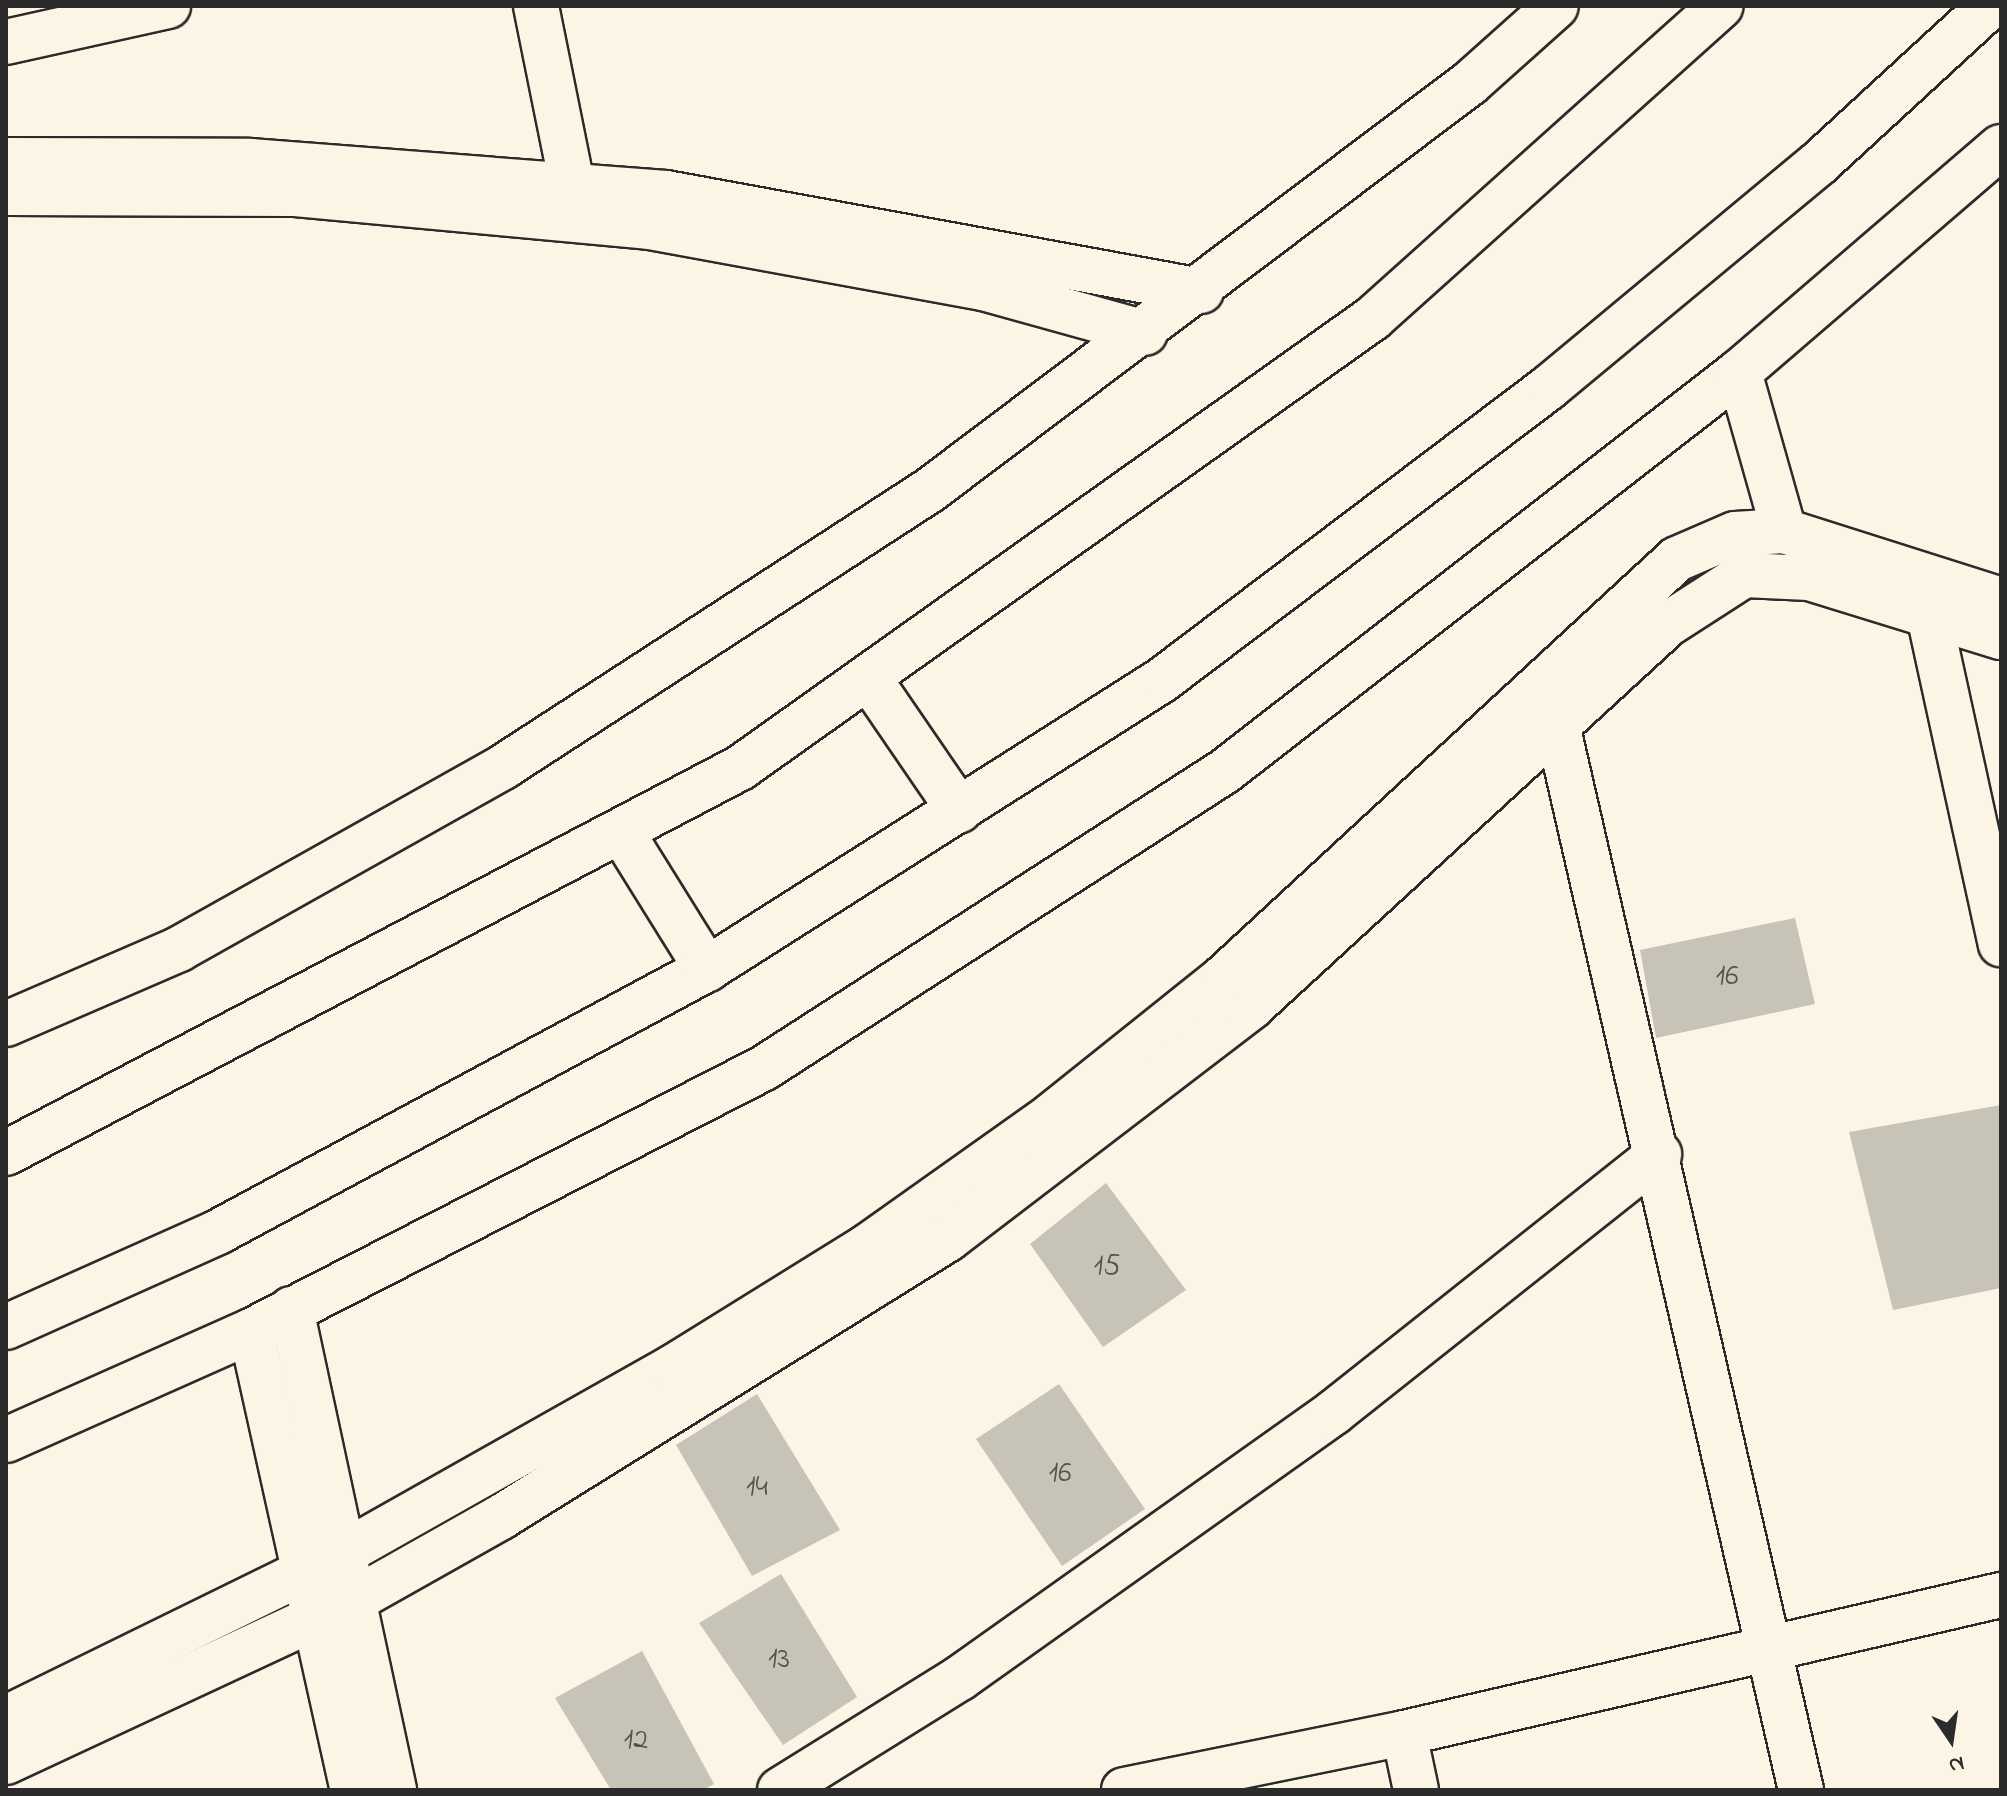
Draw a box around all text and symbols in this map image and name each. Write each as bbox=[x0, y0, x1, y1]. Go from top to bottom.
house number: 16 bbox=[1716, 959, 1738, 995]
house number: 15 bbox=[1094, 1249, 1120, 1285]
house number: 16 bbox=[1049, 1456, 1071, 1492]
house number: 14 bbox=[746, 1470, 768, 1506]
house number: 13 bbox=[768, 1642, 790, 1678]
north arrow bbox=[1911, 1700, 1991, 1780]
house number: 12 bbox=[624, 1723, 648, 1759]
text: N bbox=[1946, 1746, 1967, 1781]

